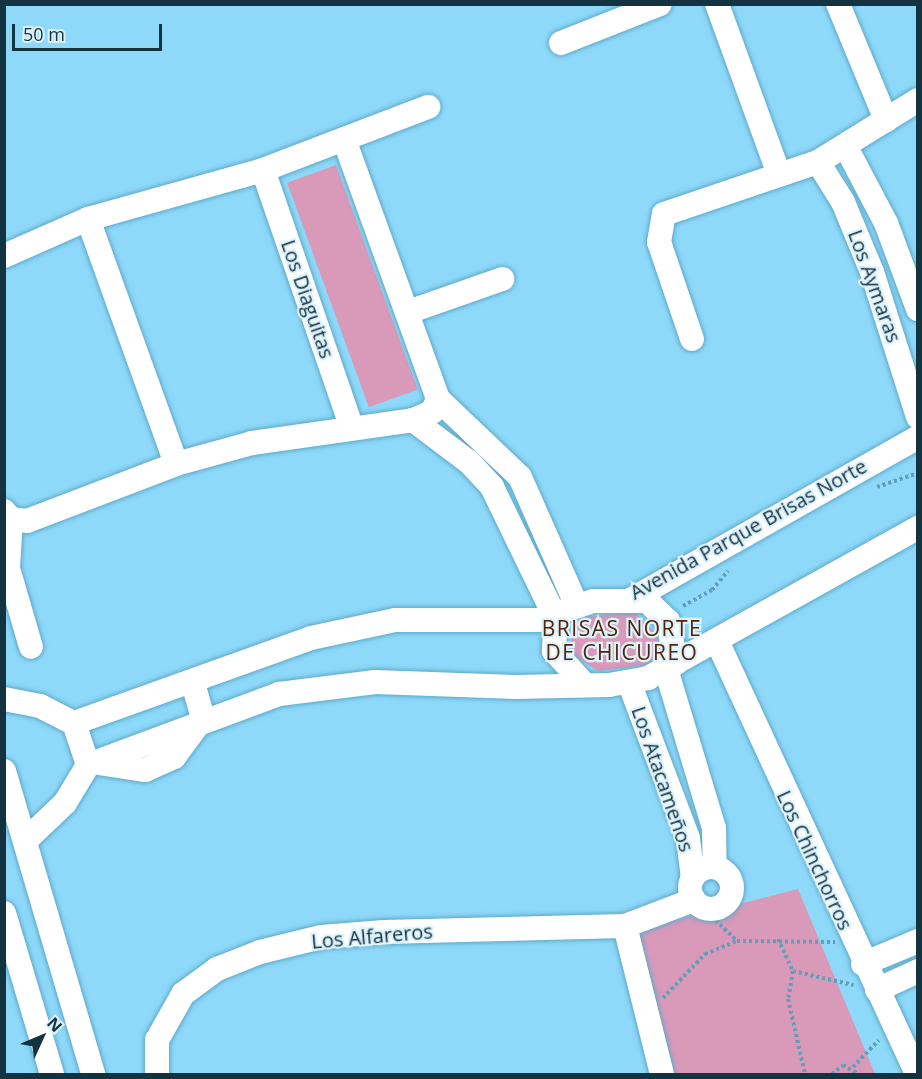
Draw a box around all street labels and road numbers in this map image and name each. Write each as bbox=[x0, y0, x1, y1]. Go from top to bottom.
street label: Los Aymaras bbox=[843, 226, 907, 346]
street label: Los Diaguitas bbox=[276, 237, 340, 361]
street label: Avenida Parque Brisas Norte bbox=[625, 454, 871, 604]
street label: Los Atacameños bbox=[627, 703, 699, 855]
street label: Los Chinchorros bbox=[772, 786, 858, 934]
street label: Los Alfareros bbox=[310, 919, 434, 953]

